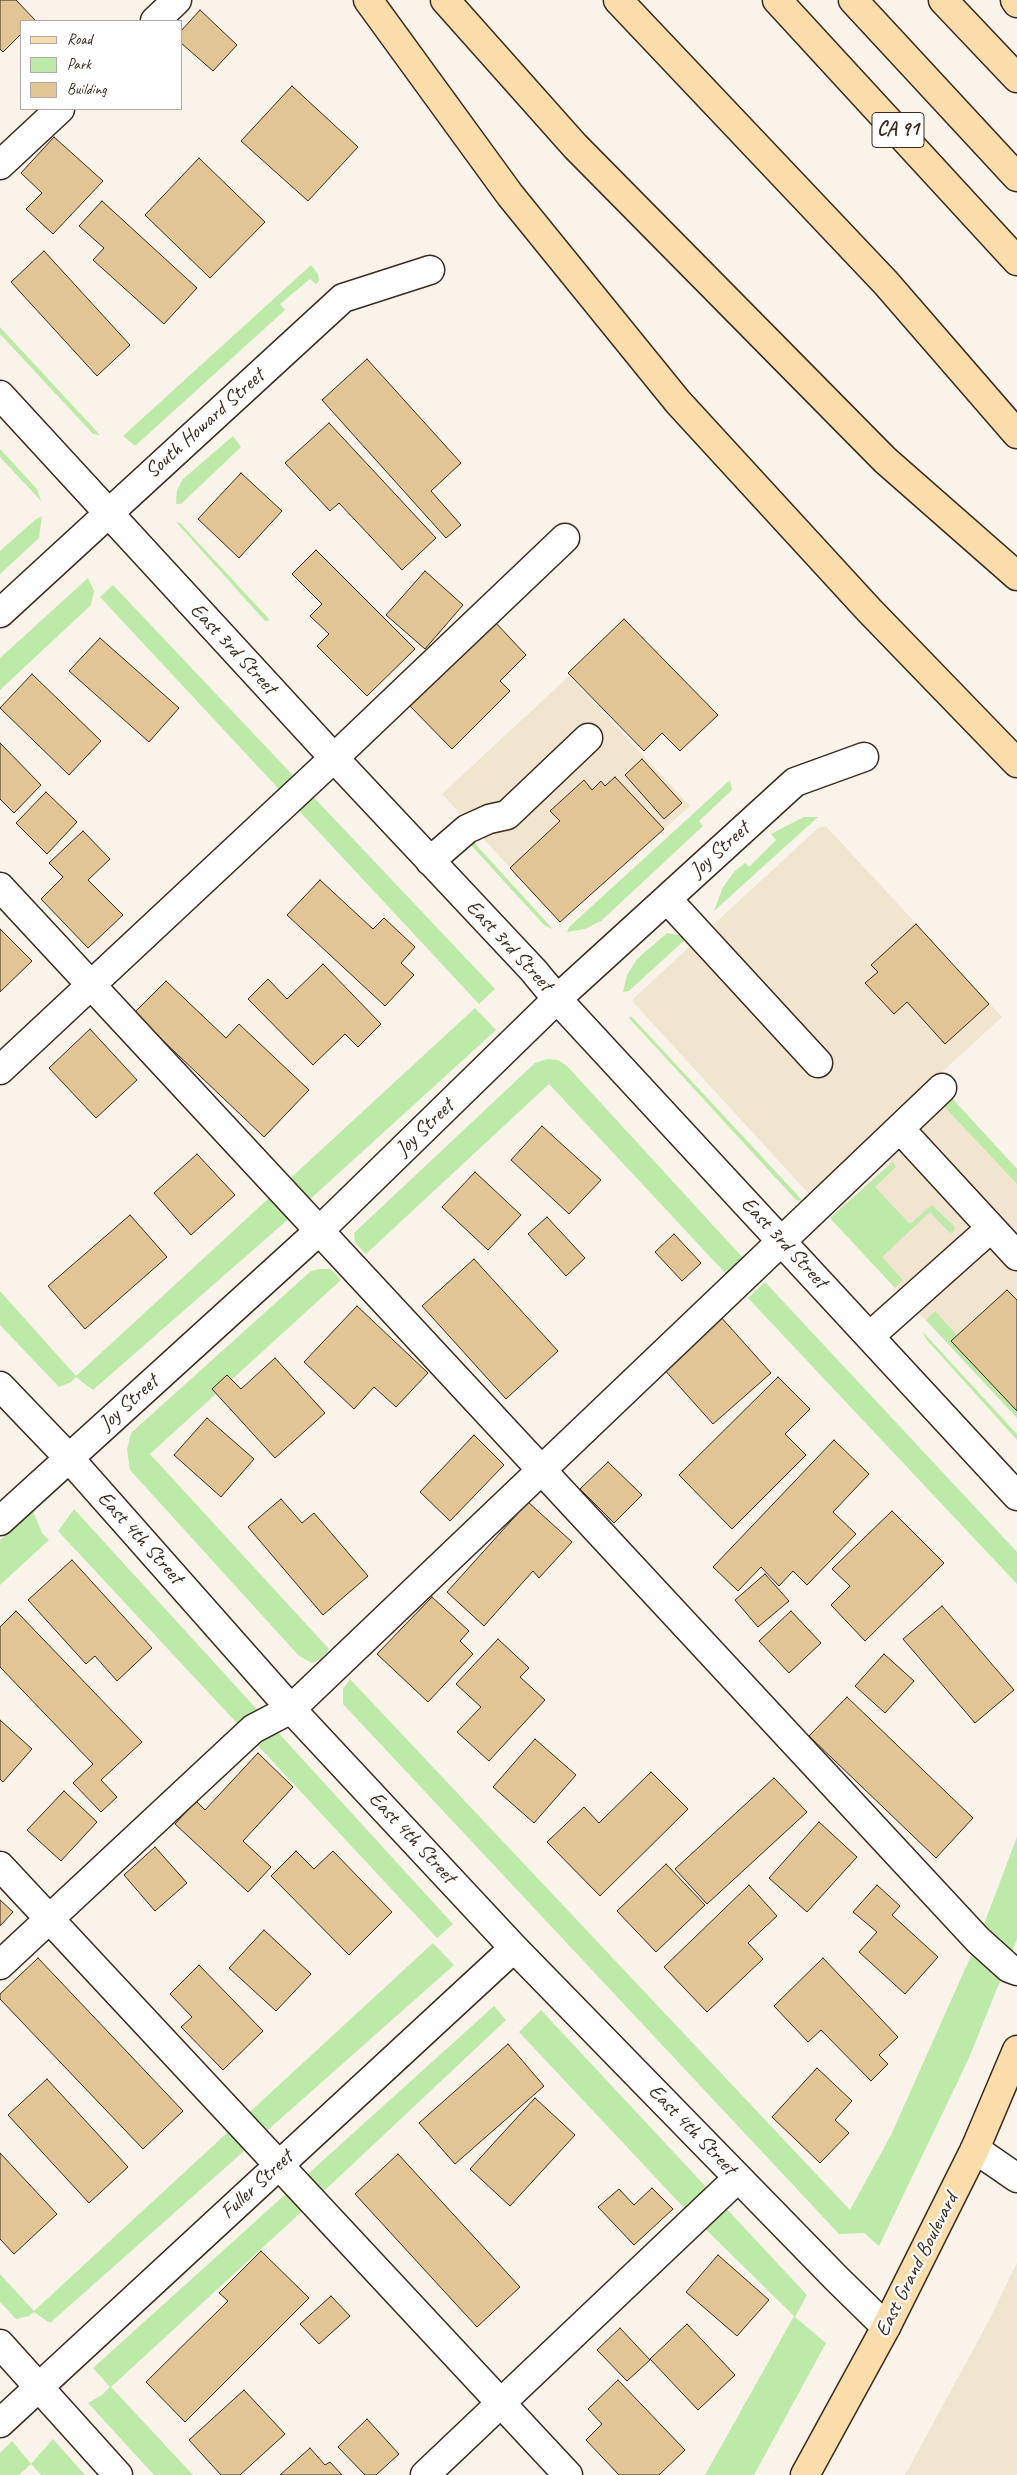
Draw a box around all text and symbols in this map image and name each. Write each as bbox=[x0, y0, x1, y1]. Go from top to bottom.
legend bbox=[20, 20, 182, 110]
text: Road bbox=[67, 30, 92, 49]
text: Park bbox=[67, 55, 91, 74]
text: Building bbox=[67, 80, 106, 99]
road number: CA 91 bbox=[872, 112, 924, 148]
street label: South Howard Street bbox=[140, 364, 270, 484]
street label: East 3rd Street bbox=[184, 598, 282, 700]
street label: Joy Street bbox=[685, 817, 755, 883]
street label: East 3rd Street bbox=[460, 895, 558, 997]
street label: Joy Street bbox=[391, 1094, 459, 1162]
street label: East 3rd Street bbox=[735, 1192, 833, 1294]
street label: Joy Street bbox=[94, 1370, 164, 1436]
street label: East 4th Street bbox=[92, 1486, 188, 1590]
street label: East 4th Street bbox=[363, 1787, 461, 1889]
street label: East 4th Street bbox=[643, 2079, 741, 2181]
street label: Fuller Street bbox=[216, 2145, 298, 2225]
street label: East Grand Boulevard bbox=[870, 2189, 964, 2341]

